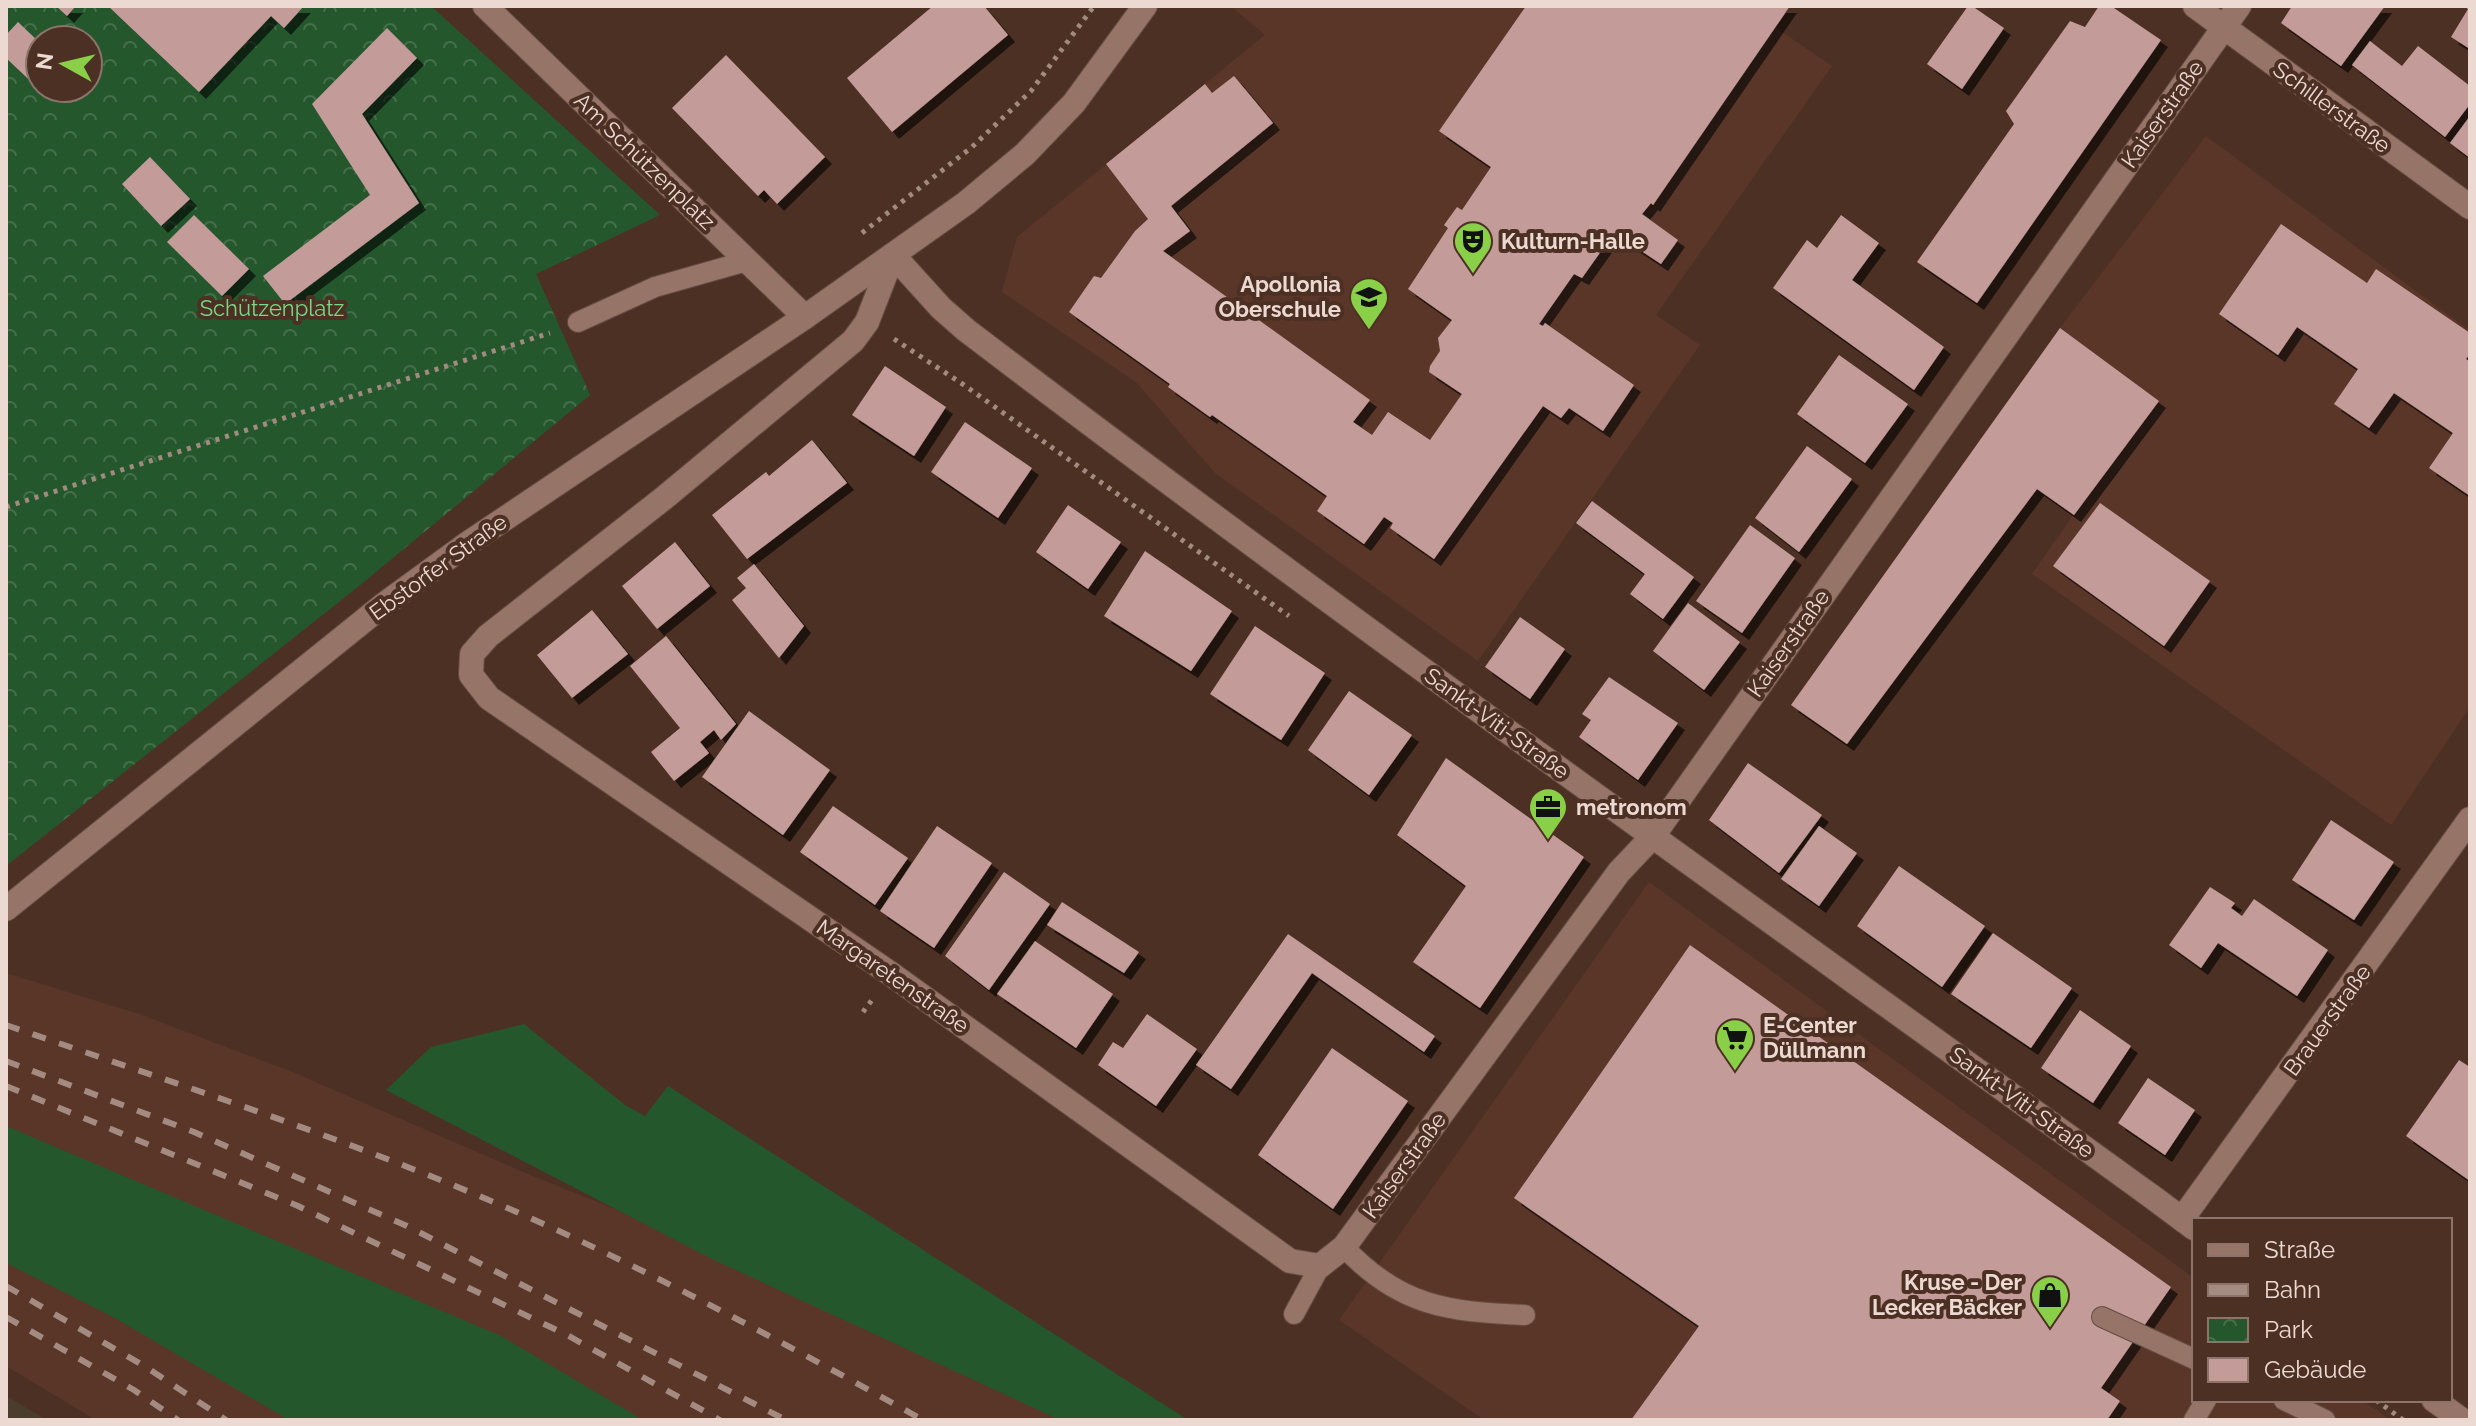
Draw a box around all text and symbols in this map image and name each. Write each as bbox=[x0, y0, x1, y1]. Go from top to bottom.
north arrow bbox=[24, 24, 104, 104]
text: N bbox=[30, 51, 58, 71]
street label: Kaiserstraße bbox=[2116, 55, 2209, 173]
street label: Schillerstraße bbox=[2268, 56, 2396, 158]
street label: Am Schützenplatz bbox=[569, 87, 721, 235]
theatre icon: Kulturn-Halle bbox=[1452, 220, 1494, 275]
place label: Kulturn-Halle bbox=[1501, 228, 1645, 254]
place label: Apollonia Oberschule bbox=[1218, 271, 1341, 322]
school or university icon: Apollonia Oberschule bbox=[1348, 276, 1390, 331]
park label: Schützenplatz bbox=[200, 295, 345, 321]
street label: Ebstorfer Straße bbox=[364, 508, 512, 626]
street label: Kaiserstraße bbox=[1742, 584, 1835, 702]
street label: Sankt-Viti-Straße bbox=[1420, 662, 1574, 784]
office icon: metronom bbox=[1527, 786, 1569, 841]
place label: metronom bbox=[1576, 794, 1687, 820]
street label: Margaretenstraße bbox=[812, 914, 974, 1038]
street label: Brauerstraße bbox=[2278, 959, 2376, 1081]
place label: E-Center Düllmann bbox=[1763, 1012, 1866, 1063]
supermarket icon: E-Center Düllmann bbox=[1714, 1017, 1756, 1072]
street label: Sankt-Viti-Straße bbox=[1945, 1041, 2099, 1163]
street label: Kaiserstraße bbox=[1357, 1107, 1451, 1223]
legend bbox=[2192, 1218, 2452, 1402]
text: Straße bbox=[2264, 1235, 2335, 1264]
place label: Kruse - Der Lecker Bäcker bbox=[1872, 1269, 2022, 1320]
shop icon: Kruse - Der Lecker Bäcker bbox=[2029, 1274, 2071, 1329]
text: Bahn bbox=[2264, 1275, 2321, 1304]
text: Park bbox=[2264, 1315, 2313, 1344]
text: Gebäude bbox=[2264, 1355, 2366, 1384]

